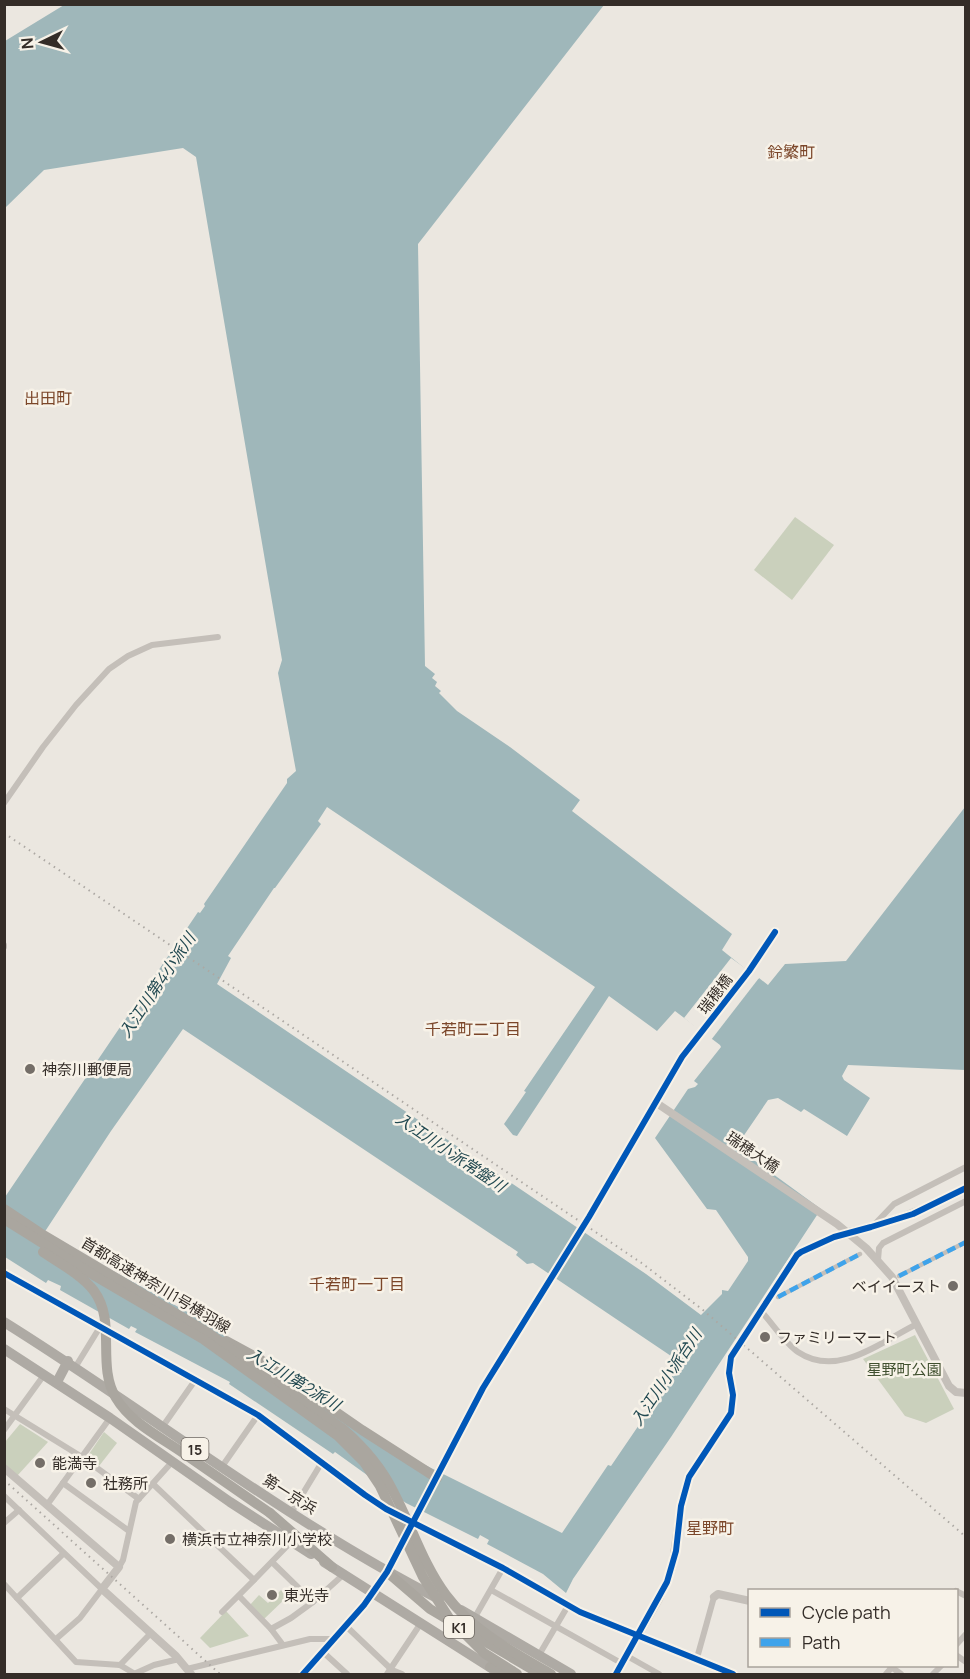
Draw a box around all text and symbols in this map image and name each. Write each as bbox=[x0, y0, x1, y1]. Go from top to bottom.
north arrow bbox=[12, 12, 72, 72]
text: N bbox=[16, 37, 39, 50]
district label: 鈴繁町 bbox=[767, 141, 815, 163]
district label: 出田町 bbox=[24, 387, 72, 409]
water label: 入江川第4小派川 bbox=[114, 927, 201, 1041]
street label: 瑞穂橋 bbox=[693, 970, 737, 1018]
district label: 千若町二丁目 bbox=[425, 1018, 521, 1040]
place label: 神奈川郵便局 bbox=[42, 1059, 132, 1080]
marker: 神奈川郵便局 bbox=[23, 1062, 37, 1076]
water label: 入江川小派常盤川 bbox=[392, 1107, 512, 1198]
street label: 瑞穂大橋 bbox=[722, 1127, 784, 1177]
street label: 首都高速神奈川1号横羽線 bbox=[77, 1232, 235, 1338]
district label: 千若町一丁目 bbox=[309, 1273, 405, 1295]
place label: ベイイースト bbox=[852, 1276, 941, 1297]
marker: ベイイースト bbox=[946, 1279, 960, 1293]
water label: 入江川小派台川 bbox=[626, 1323, 708, 1430]
place label: ファミリーマート bbox=[777, 1327, 897, 1348]
marker: ファミリーマート bbox=[758, 1330, 772, 1344]
water label: 入江川第2派川 bbox=[243, 1342, 346, 1417]
park label: 星野町公園 bbox=[866, 1359, 942, 1380]
road number: 15 bbox=[182, 1438, 208, 1460]
place label: 能満寺 bbox=[52, 1453, 97, 1474]
marker: 能満寺 bbox=[33, 1456, 47, 1470]
street label: 第一京浜 bbox=[259, 1469, 321, 1519]
place label: 社務所 bbox=[103, 1473, 148, 1494]
marker: 社務所 bbox=[84, 1476, 98, 1490]
district label: 星野町 bbox=[686, 1517, 734, 1539]
place label: 横浜市立神奈川小学校 bbox=[182, 1529, 332, 1550]
marker: 横浜市立神奈川小学校 bbox=[163, 1532, 177, 1546]
place label: 東光寺 bbox=[284, 1585, 329, 1606]
marker: 東光寺 bbox=[265, 1588, 279, 1602]
legend bbox=[748, 1589, 958, 1667]
text: Cycle path bbox=[802, 1600, 891, 1624]
road number: K1 bbox=[444, 1616, 474, 1638]
text: Path bbox=[802, 1630, 840, 1654]

